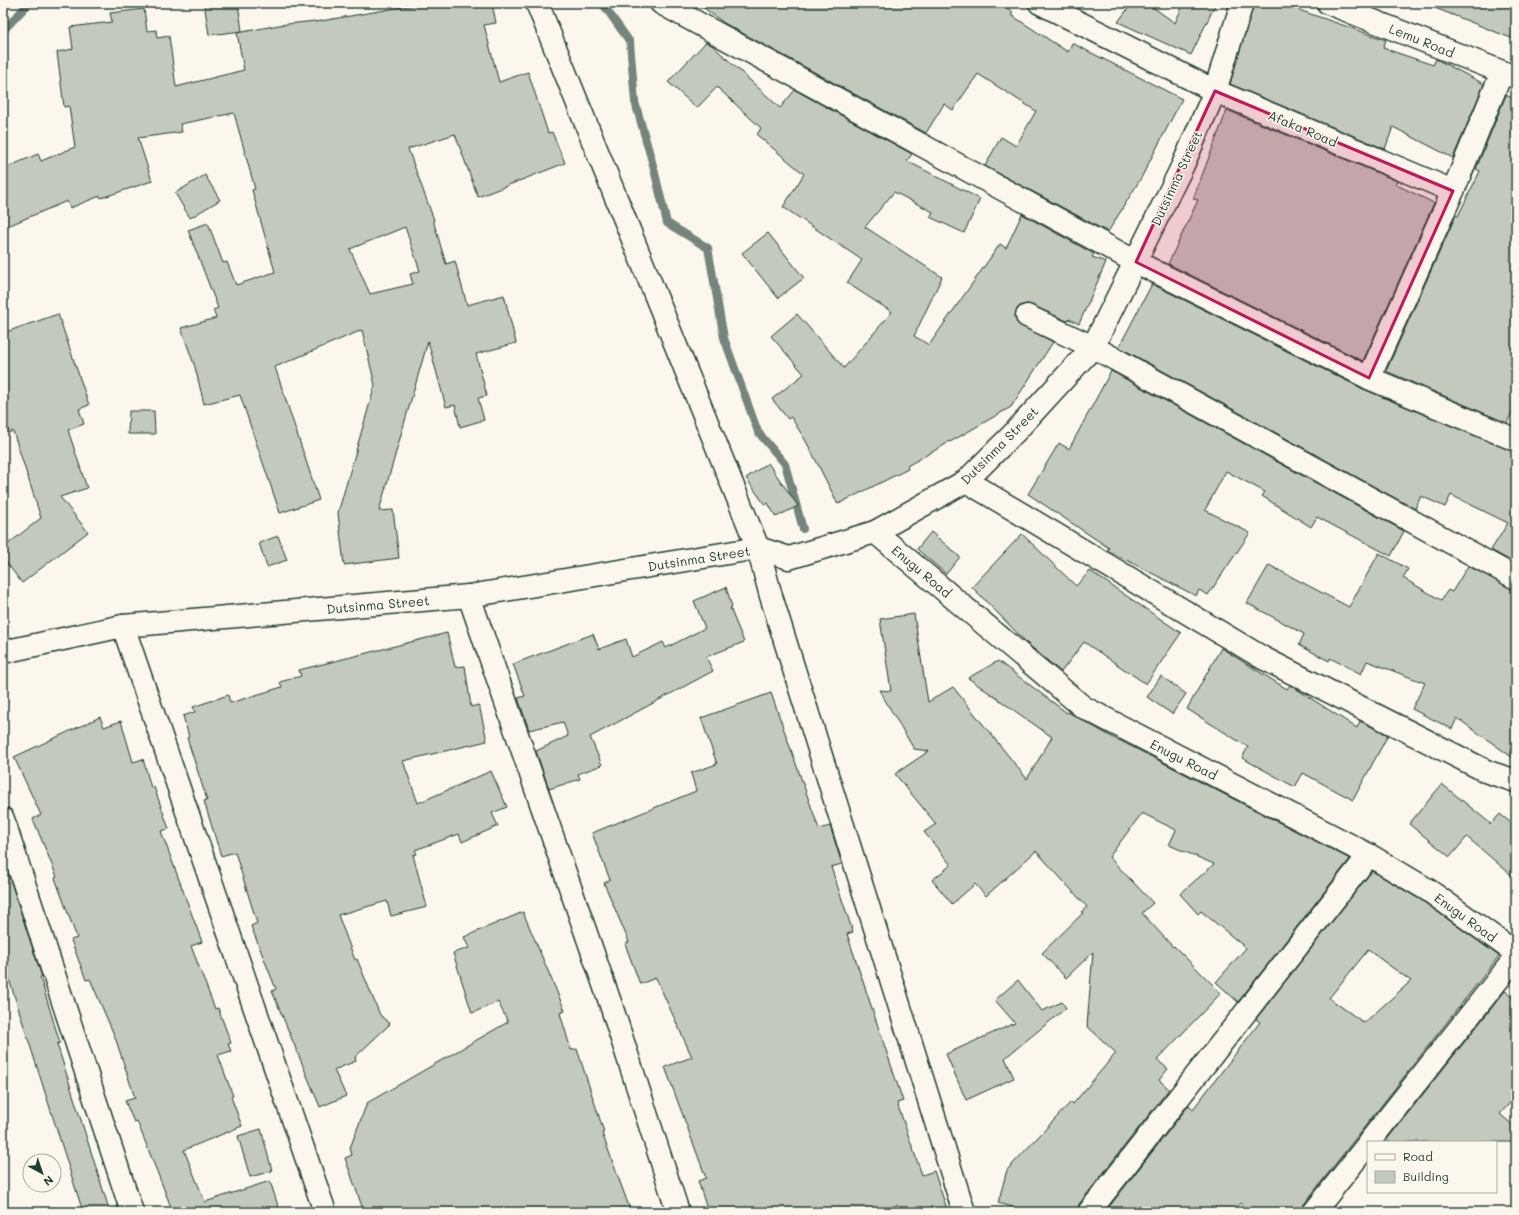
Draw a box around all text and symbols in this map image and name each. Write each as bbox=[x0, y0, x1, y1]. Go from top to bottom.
street label: Lemu Road bbox=[1387, 19, 1457, 61]
street label: Afaka Road bbox=[1266, 106, 1340, 150]
street label: Dutsinma Street bbox=[1146, 127, 1206, 228]
street label: Dutsinma Street bbox=[956, 402, 1042, 488]
street label: Dutsinma Street bbox=[647, 541, 752, 574]
street label: Enugu Road bbox=[889, 541, 955, 601]
street label: Dutsinma Street bbox=[326, 591, 430, 617]
street label: Enugu Road bbox=[1148, 735, 1220, 783]
street label: Enugu Road bbox=[1431, 889, 1501, 945]
legend bbox=[1367, 1141, 1497, 1193]
text: Road bbox=[1403, 1148, 1433, 1164]
north arrow bbox=[22, 1153, 62, 1193]
text: Building bbox=[1403, 1168, 1449, 1184]
text: N bbox=[41, 1173, 57, 1189]

